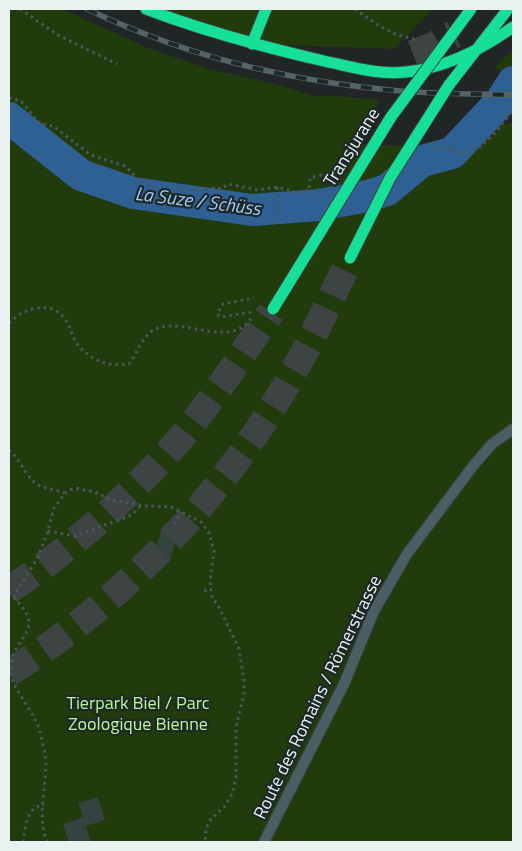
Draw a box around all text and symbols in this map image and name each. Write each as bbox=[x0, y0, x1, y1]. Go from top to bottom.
street label: Transjurane bbox=[316, 102, 386, 192]
water label: La Suze / Schüss bbox=[134, 178, 264, 222]
street label: Route des Romains / Römerstrasse bbox=[246, 570, 388, 824]
park label: Tierpark Biel / Parc Zoologique Bienne bbox=[66, 689, 210, 737]

